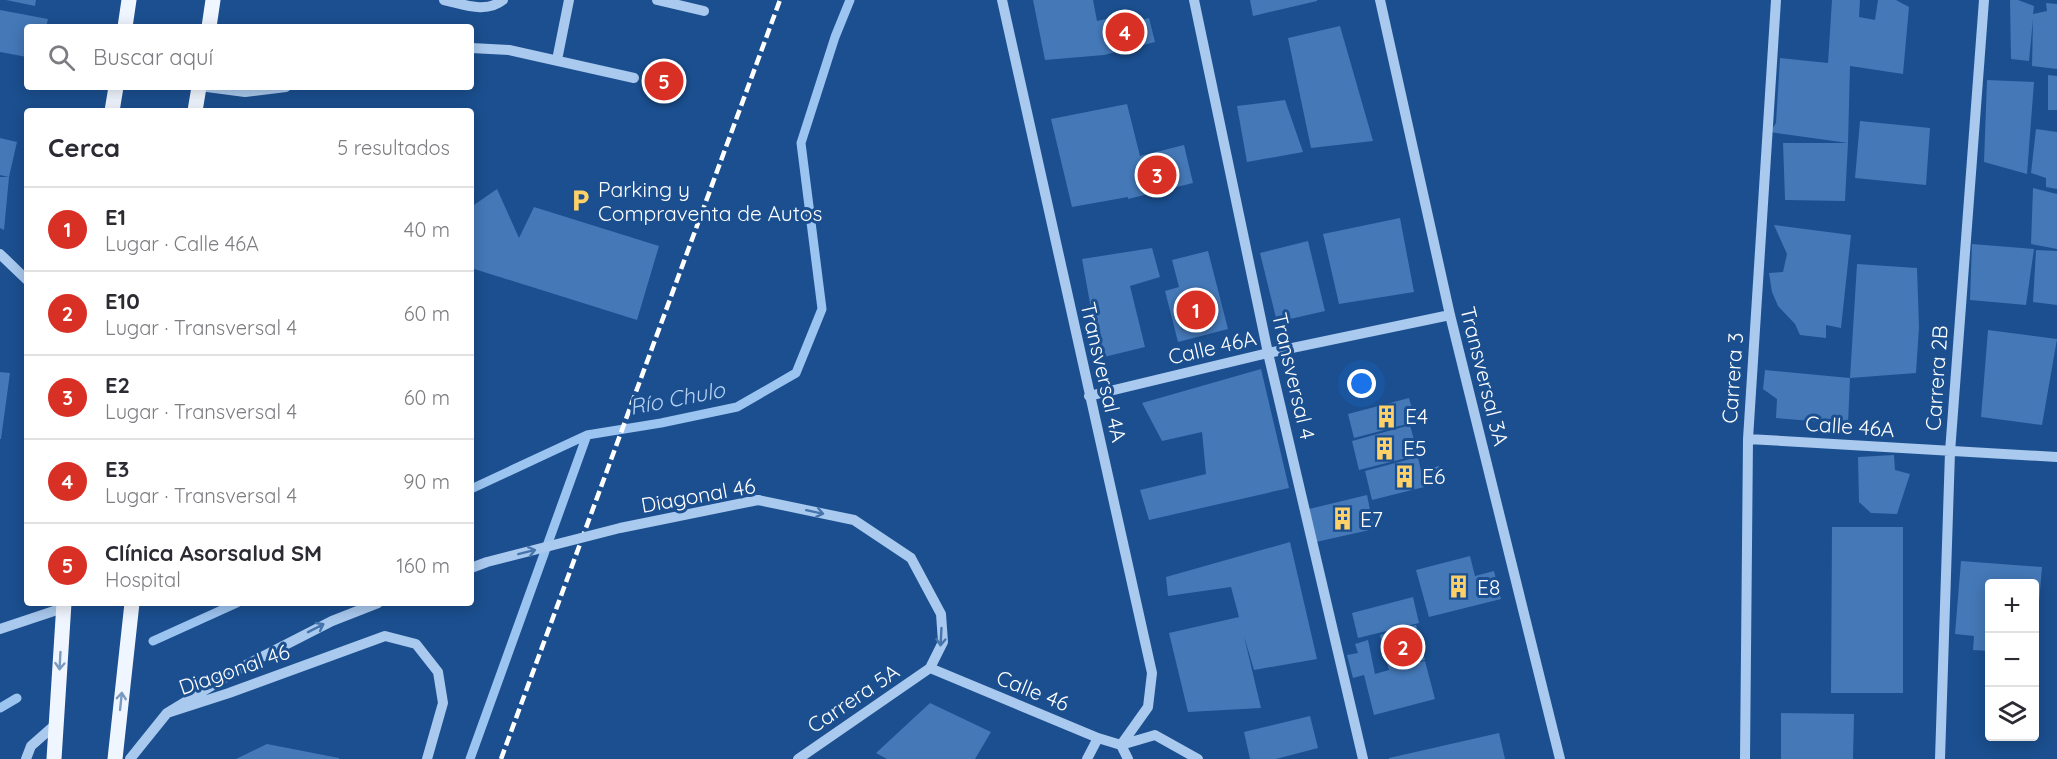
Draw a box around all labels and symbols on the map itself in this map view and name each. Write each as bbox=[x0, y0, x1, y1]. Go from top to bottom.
pin: 4 bbox=[1106, 9, 1144, 54]
pin: 5 bbox=[644, 58, 684, 104]
pin: 3 bbox=[1138, 152, 1176, 198]
place label: Parking y Compraventa de Autos bbox=[598, 176, 822, 226]
parking icon: Parking y Compraventa de Autos bbox=[567, 188, 593, 214]
pin: 1 bbox=[1176, 288, 1216, 332]
street label: Transversal 4A bbox=[1075, 299, 1133, 445]
street label: Transversal 3A bbox=[1455, 304, 1515, 448]
street label: Transversal 4 bbox=[1267, 310, 1321, 442]
street label: Calle 46A bbox=[1165, 324, 1259, 370]
street label: Carrera 2B bbox=[1919, 324, 1953, 432]
street label: Carrera 3 bbox=[1716, 332, 1748, 424]
your location bbox=[1347, 369, 1376, 398]
water label: Río Chulo bbox=[627, 375, 729, 421]
building icon: E4 bbox=[1374, 403, 1400, 429]
place label: E4 bbox=[1405, 403, 1428, 429]
street label: Calle 46A bbox=[1804, 410, 1896, 442]
building icon: E5 bbox=[1372, 435, 1398, 461]
place label: E5 bbox=[1403, 435, 1426, 461]
building icon: E6 bbox=[1391, 463, 1417, 489]
place label: E6 bbox=[1422, 463, 1445, 489]
street label: Diagonal 46 bbox=[639, 472, 757, 518]
building icon: E7 bbox=[1329, 506, 1355, 532]
place label: E7 bbox=[1360, 506, 1383, 532]
one-way arrow bbox=[805, 507, 824, 518]
one-way arrow bbox=[517, 545, 536, 557]
building icon: E8 bbox=[1446, 574, 1472, 600]
place label: E8 bbox=[1477, 574, 1500, 600]
one-way arrow bbox=[307, 622, 325, 634]
pin: 2 bbox=[1384, 624, 1422, 670]
one-way arrow bbox=[936, 627, 947, 646]
street label: Diagonal 46 bbox=[175, 638, 293, 700]
one-way arrow bbox=[54, 651, 65, 671]
street label: Carrera 5A bbox=[802, 658, 904, 738]
street label: Calle 46 bbox=[993, 664, 1073, 716]
one-way arrow bbox=[116, 691, 127, 711]

